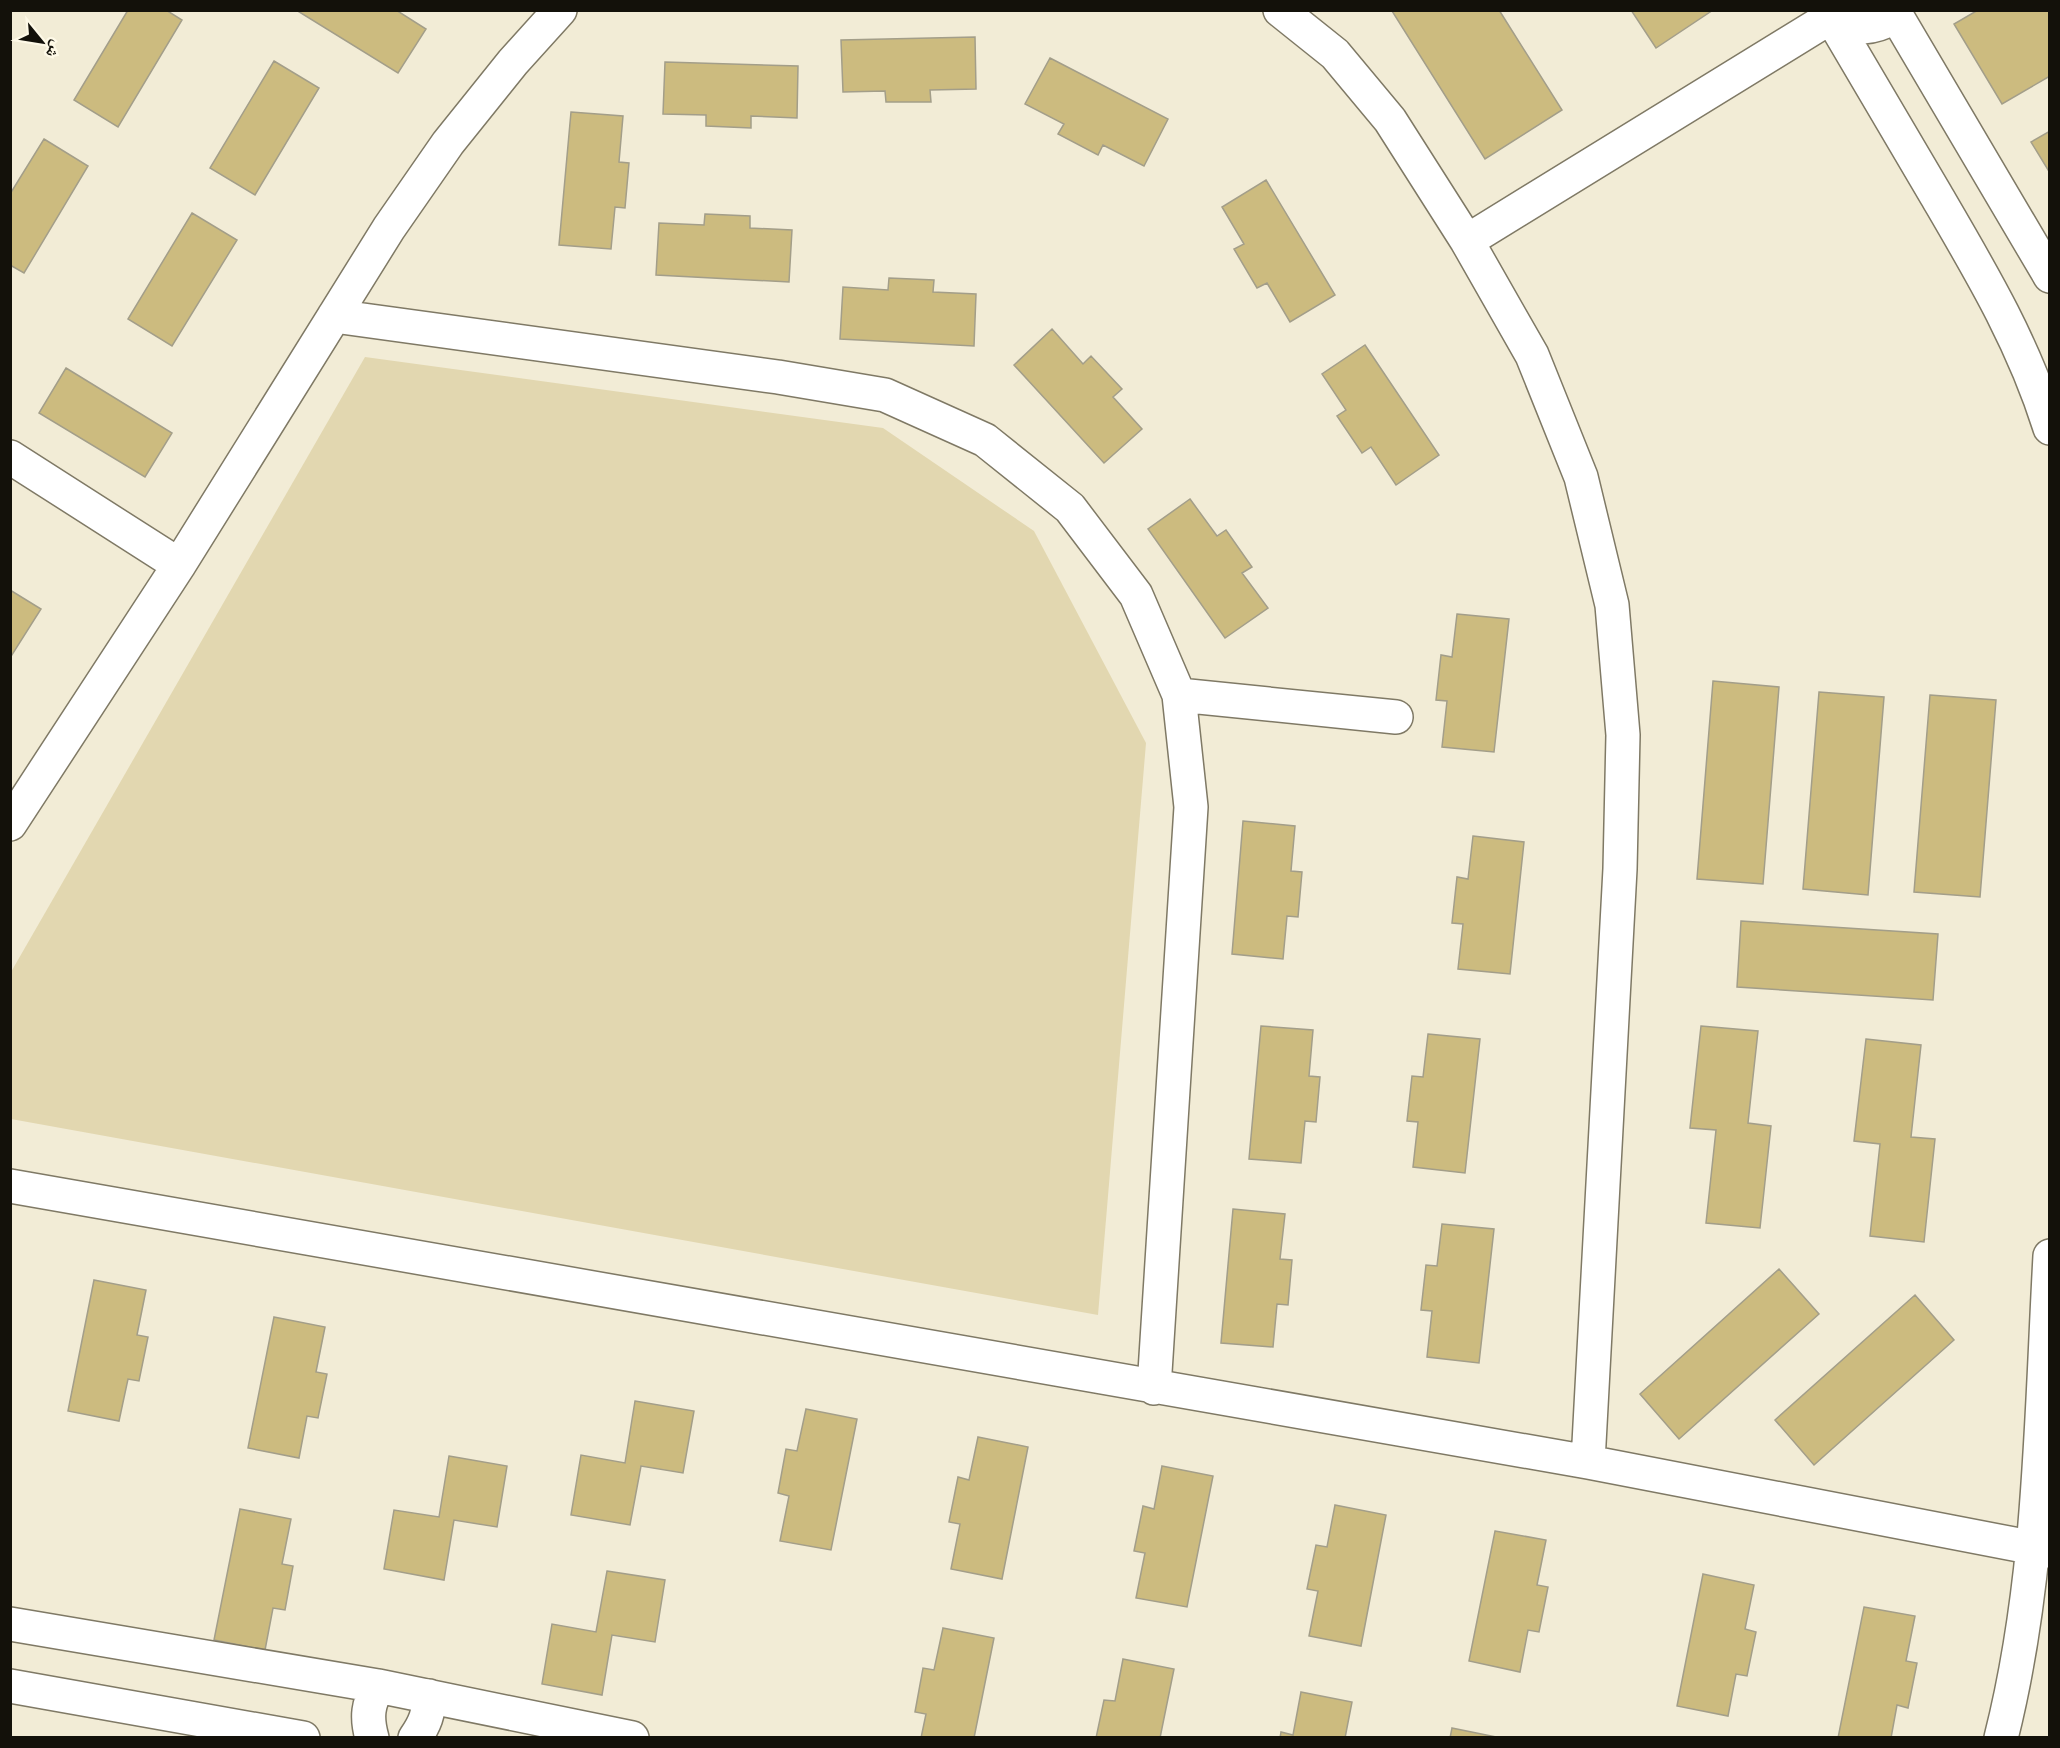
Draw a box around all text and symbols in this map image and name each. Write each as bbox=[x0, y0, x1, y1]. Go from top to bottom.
north arrow bbox=[12, 12, 72, 72]
text: ش bbox=[40, 36, 68, 62]

